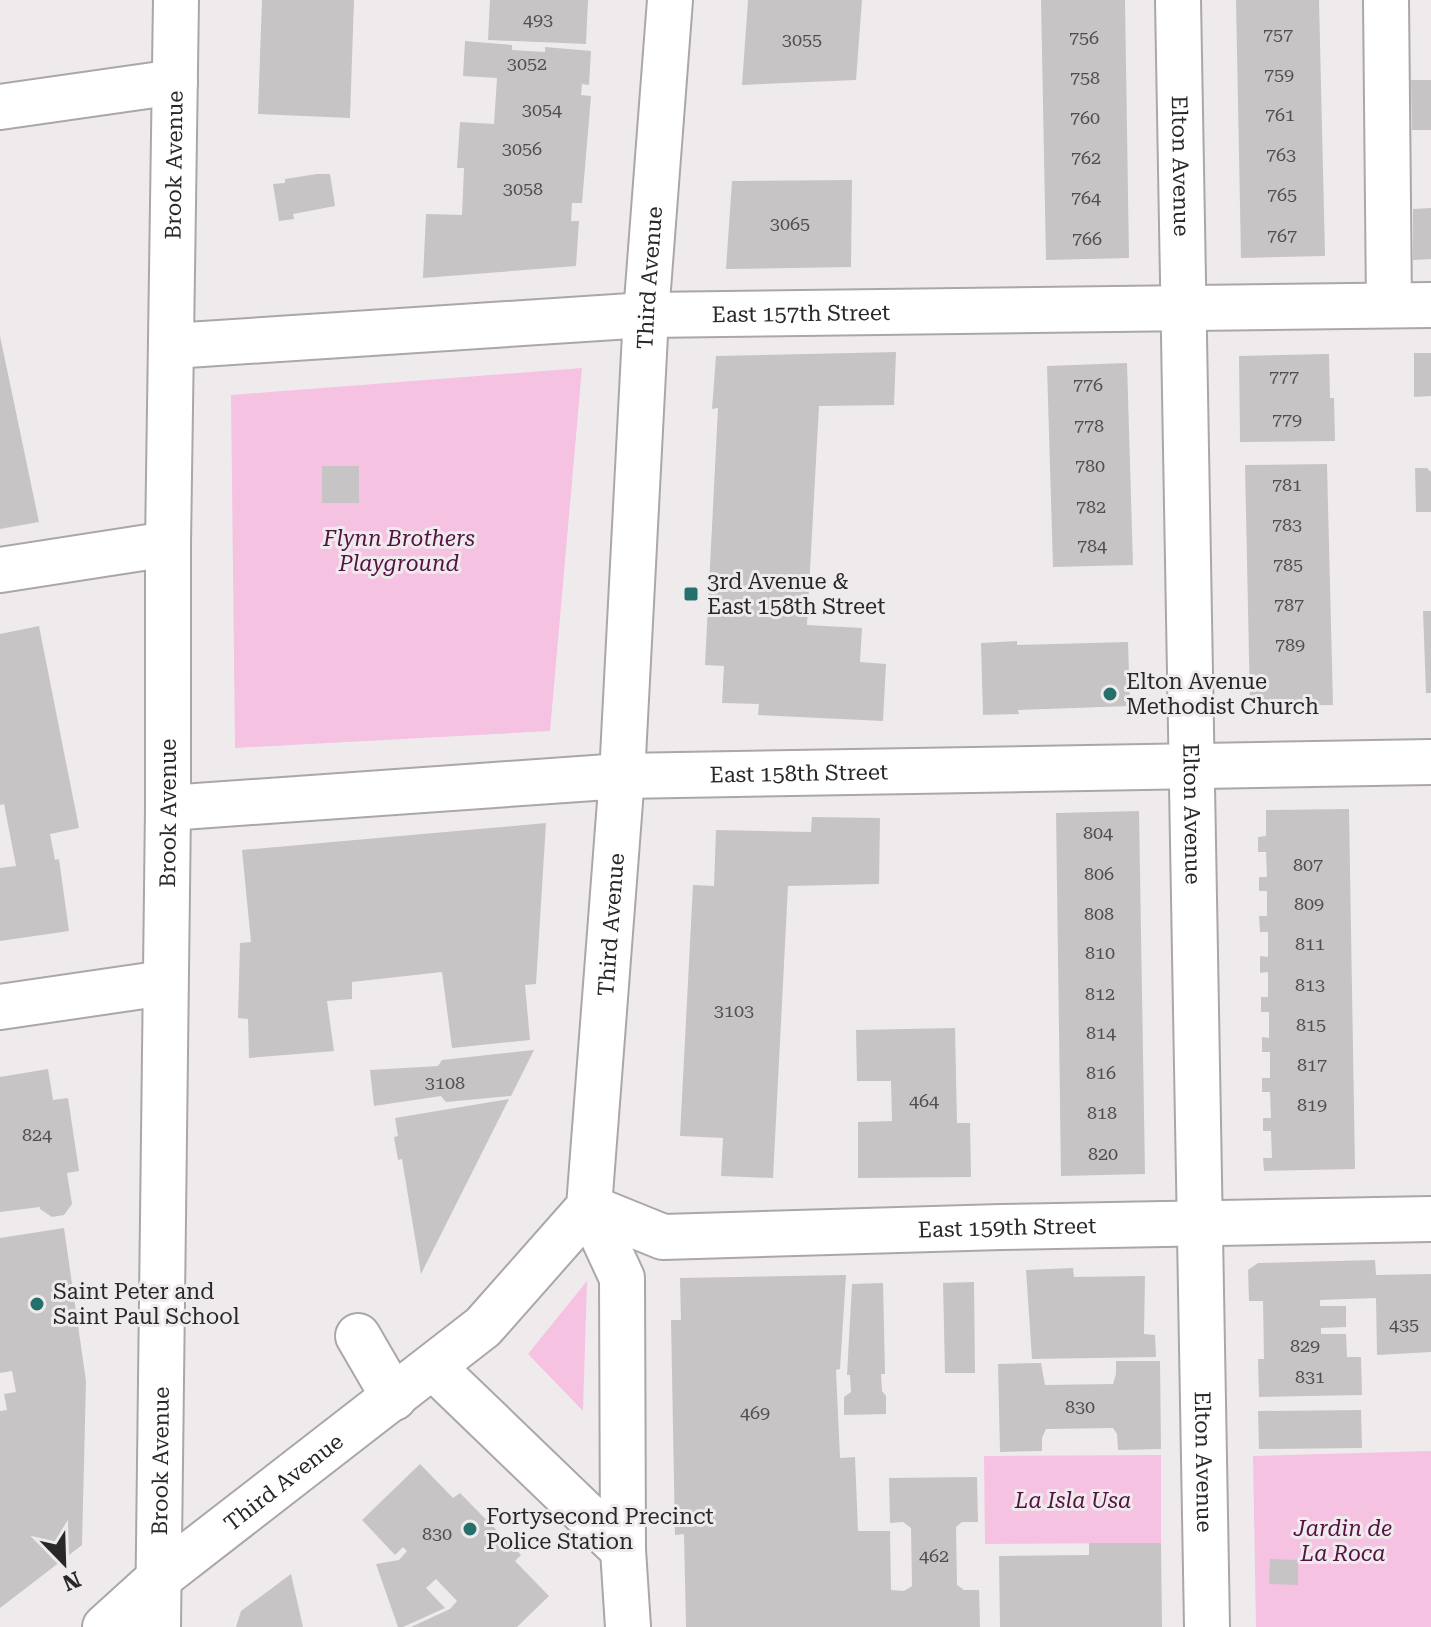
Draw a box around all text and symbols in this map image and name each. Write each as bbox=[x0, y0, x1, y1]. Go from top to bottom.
house number: 493 bbox=[523, 9, 553, 30]
house number: 757 bbox=[1263, 24, 1293, 45]
house number: 756 bbox=[1069, 27, 1099, 48]
house number: 3055 bbox=[782, 29, 822, 50]
house number: 3052 bbox=[507, 53, 547, 74]
house number: 759 bbox=[1264, 64, 1294, 85]
house number: 758 bbox=[1070, 67, 1100, 88]
street label: Brook Avenue bbox=[160, 90, 188, 240]
street label: Elton Avenue bbox=[1167, 95, 1194, 237]
house number: 3054 bbox=[522, 99, 562, 120]
house number: 761 bbox=[1265, 104, 1295, 125]
house number: 760 bbox=[1070, 107, 1100, 128]
house number: 3056 bbox=[502, 138, 542, 159]
house number: 763 bbox=[1266, 144, 1296, 165]
house number: 762 bbox=[1071, 147, 1101, 168]
house number: 3058 bbox=[503, 178, 543, 199]
house number: 765 bbox=[1267, 184, 1297, 205]
house number: 764 bbox=[1071, 187, 1101, 208]
street label: Third Avenue bbox=[632, 205, 667, 350]
house number: 3065 bbox=[770, 213, 810, 234]
house number: 767 bbox=[1267, 225, 1297, 246]
house number: 766 bbox=[1072, 228, 1102, 249]
street label: East 157th Street bbox=[712, 300, 890, 327]
house number: 777 bbox=[1269, 366, 1299, 387]
house number: 776 bbox=[1073, 374, 1103, 395]
house number: 779 bbox=[1272, 409, 1302, 430]
house number: 778 bbox=[1074, 415, 1104, 436]
house number: 780 bbox=[1075, 455, 1105, 476]
house number: 781 bbox=[1272, 474, 1302, 495]
house number: 782 bbox=[1076, 496, 1106, 517]
house number: 783 bbox=[1272, 514, 1302, 535]
park label: Flynn Brothers Playground bbox=[322, 526, 475, 576]
house number: 784 bbox=[1077, 535, 1107, 556]
house number: 785 bbox=[1273, 554, 1303, 575]
place label: 3rd Avenue & East 158th Street bbox=[707, 569, 885, 619]
marker: 3rd Avenue & East 158th Street bbox=[682, 585, 700, 603]
house number: 787 bbox=[1274, 594, 1304, 615]
house number: 789 bbox=[1275, 634, 1305, 655]
place label: Elton Avenue Methodist Church bbox=[1126, 669, 1319, 719]
marker: Elton Avenue Methodist Church bbox=[1101, 685, 1119, 703]
street label: Brook Avenue bbox=[155, 739, 181, 888]
street label: Elton Avenue bbox=[1178, 743, 1206, 885]
street label: East 158th Street bbox=[709, 759, 888, 787]
house number: 804 bbox=[1083, 822, 1113, 843]
street label: Third Avenue bbox=[593, 852, 629, 997]
house number: 807 bbox=[1293, 854, 1323, 875]
house number: 806 bbox=[1084, 863, 1114, 884]
house number: 809 bbox=[1294, 893, 1324, 914]
house number: 808 bbox=[1084, 903, 1114, 924]
house number: 811 bbox=[1295, 933, 1325, 954]
house number: 810 bbox=[1085, 942, 1115, 963]
house number: 813 bbox=[1295, 974, 1325, 995]
house number: 812 bbox=[1085, 983, 1115, 1004]
house number: 3103 bbox=[714, 1000, 754, 1021]
house number: 815 bbox=[1296, 1014, 1326, 1035]
house number: 814 bbox=[1086, 1022, 1116, 1043]
house number: 817 bbox=[1297, 1054, 1327, 1075]
house number: 816 bbox=[1086, 1062, 1116, 1083]
house number: 3108 bbox=[425, 1072, 465, 1093]
house number: 464 bbox=[909, 1090, 939, 1111]
house number: 819 bbox=[1297, 1094, 1327, 1115]
house number: 818 bbox=[1087, 1102, 1117, 1123]
house number: 824 bbox=[22, 1124, 52, 1145]
house number: 820 bbox=[1088, 1143, 1118, 1164]
street label: East 159th Street bbox=[917, 1213, 1097, 1242]
place label: Saint Peter and Saint Paul School bbox=[53, 1279, 240, 1329]
marker: Saint Peter and Saint Paul School bbox=[28, 1295, 46, 1313]
house number: 435 bbox=[1389, 1314, 1419, 1335]
house number: 829 bbox=[1290, 1335, 1320, 1356]
house number: 831 bbox=[1295, 1366, 1325, 1387]
street label: Brook Avenue bbox=[147, 1386, 174, 1536]
street label: Elton Avenue bbox=[1190, 1391, 1217, 1533]
house number: 830 bbox=[1065, 1396, 1095, 1417]
house number: 469 bbox=[740, 1402, 770, 1423]
street label: Third Avenue bbox=[219, 1428, 348, 1536]
park label: La Isla Usa bbox=[1014, 1488, 1131, 1513]
place label: Fortysecond Precinct Police Station bbox=[486, 1504, 714, 1554]
park label: Jardin de La Roca bbox=[1293, 1516, 1392, 1566]
marker: Fortysecond Precinct Police Station bbox=[461, 1520, 479, 1538]
north arrow bbox=[24, 1523, 104, 1603]
house number: 830 bbox=[422, 1523, 452, 1544]
house number: 462 bbox=[919, 1545, 949, 1566]
text: N bbox=[59, 1566, 84, 1596]

